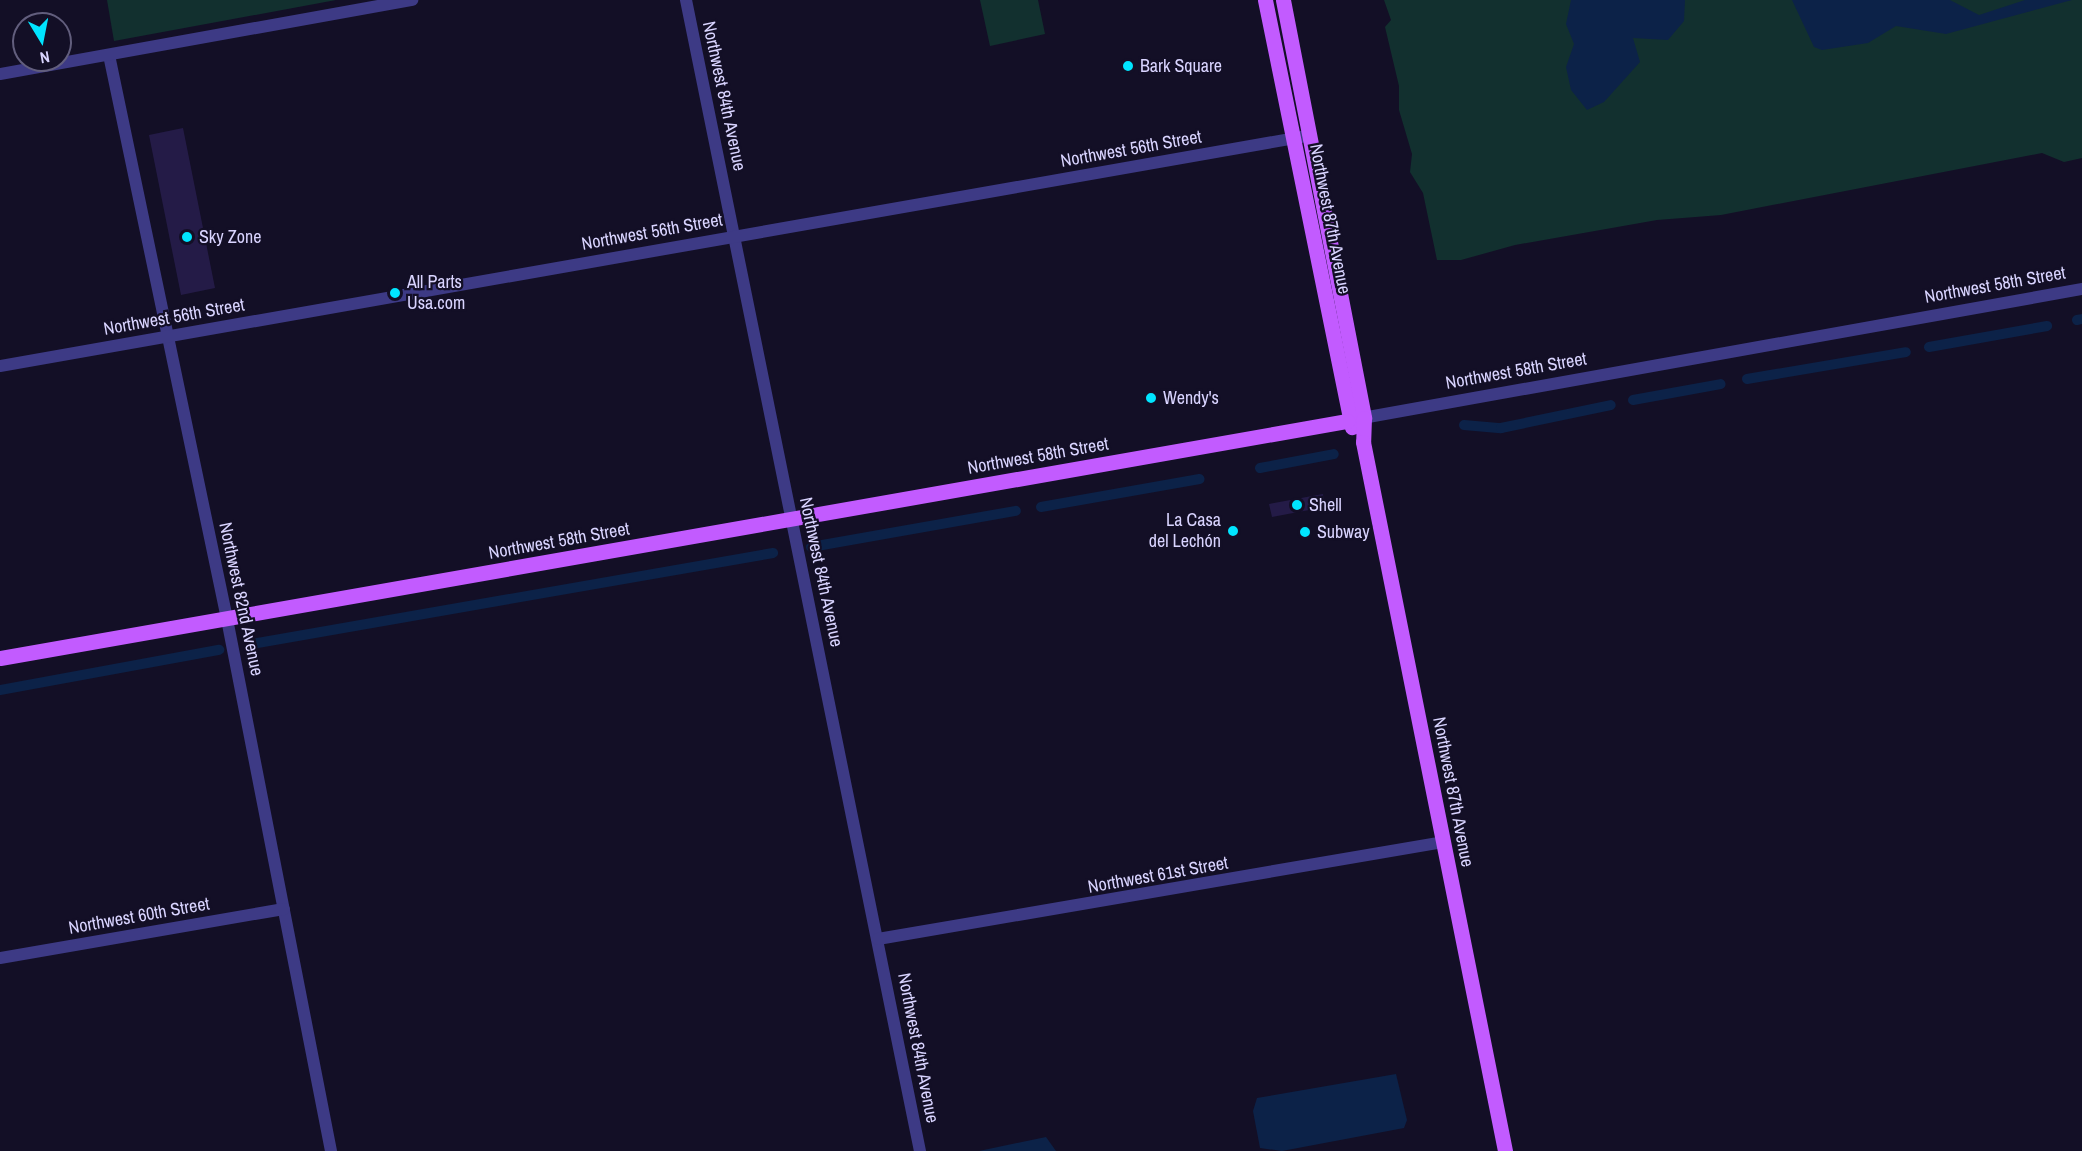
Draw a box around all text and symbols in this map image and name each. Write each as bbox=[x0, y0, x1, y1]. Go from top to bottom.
north arrow bbox=[12, 12, 72, 72]
street label: Northwest 84th Avenue bbox=[698, 19, 750, 173]
text: N bbox=[38, 46, 51, 69]
place label: Bark Square bbox=[1140, 55, 1222, 77]
marker: Bark Square bbox=[1121, 59, 1135, 73]
street label: Northwest 56th Street bbox=[1059, 126, 1203, 172]
street label: Northwest 87th Avenue bbox=[1305, 142, 1355, 296]
street label: Northwest 56th Street bbox=[580, 209, 724, 255]
place label: Sky Zone bbox=[199, 226, 261, 248]
marker: Sky Zone bbox=[180, 230, 194, 244]
street label: Northwest 58th Street bbox=[1923, 262, 2067, 308]
place label: All Parts Usa.com bbox=[407, 272, 465, 314]
marker: All Parts Usa.com bbox=[388, 286, 402, 300]
street label: Northwest 56th Street bbox=[102, 294, 246, 340]
street label: Northwest 58th Street bbox=[1444, 348, 1588, 394]
place label: Wendy's bbox=[1163, 387, 1219, 409]
marker: Wendy's bbox=[1144, 391, 1158, 405]
street label: Northwest 58th Street bbox=[966, 433, 1110, 479]
place label: Shell bbox=[1309, 494, 1342, 516]
street label: Northwest 84th Avenue bbox=[795, 495, 847, 649]
marker: Shell bbox=[1290, 498, 1304, 512]
place label: La Casa del Lechón bbox=[1149, 510, 1221, 552]
street label: Northwest 58th Street bbox=[487, 518, 631, 564]
street label: Northwest 82nd Avenue bbox=[214, 520, 268, 678]
place label: Subway bbox=[1317, 521, 1370, 543]
marker: La Casa del Lechón bbox=[1226, 524, 1240, 538]
marker: Subway bbox=[1298, 525, 1312, 539]
street label: Northwest 87th Avenue bbox=[1428, 715, 1478, 869]
street label: Northwest 61st Street bbox=[1086, 852, 1230, 898]
street label: Northwest 60th Street bbox=[67, 893, 211, 939]
street label: Northwest 84th Avenue bbox=[893, 971, 943, 1125]

